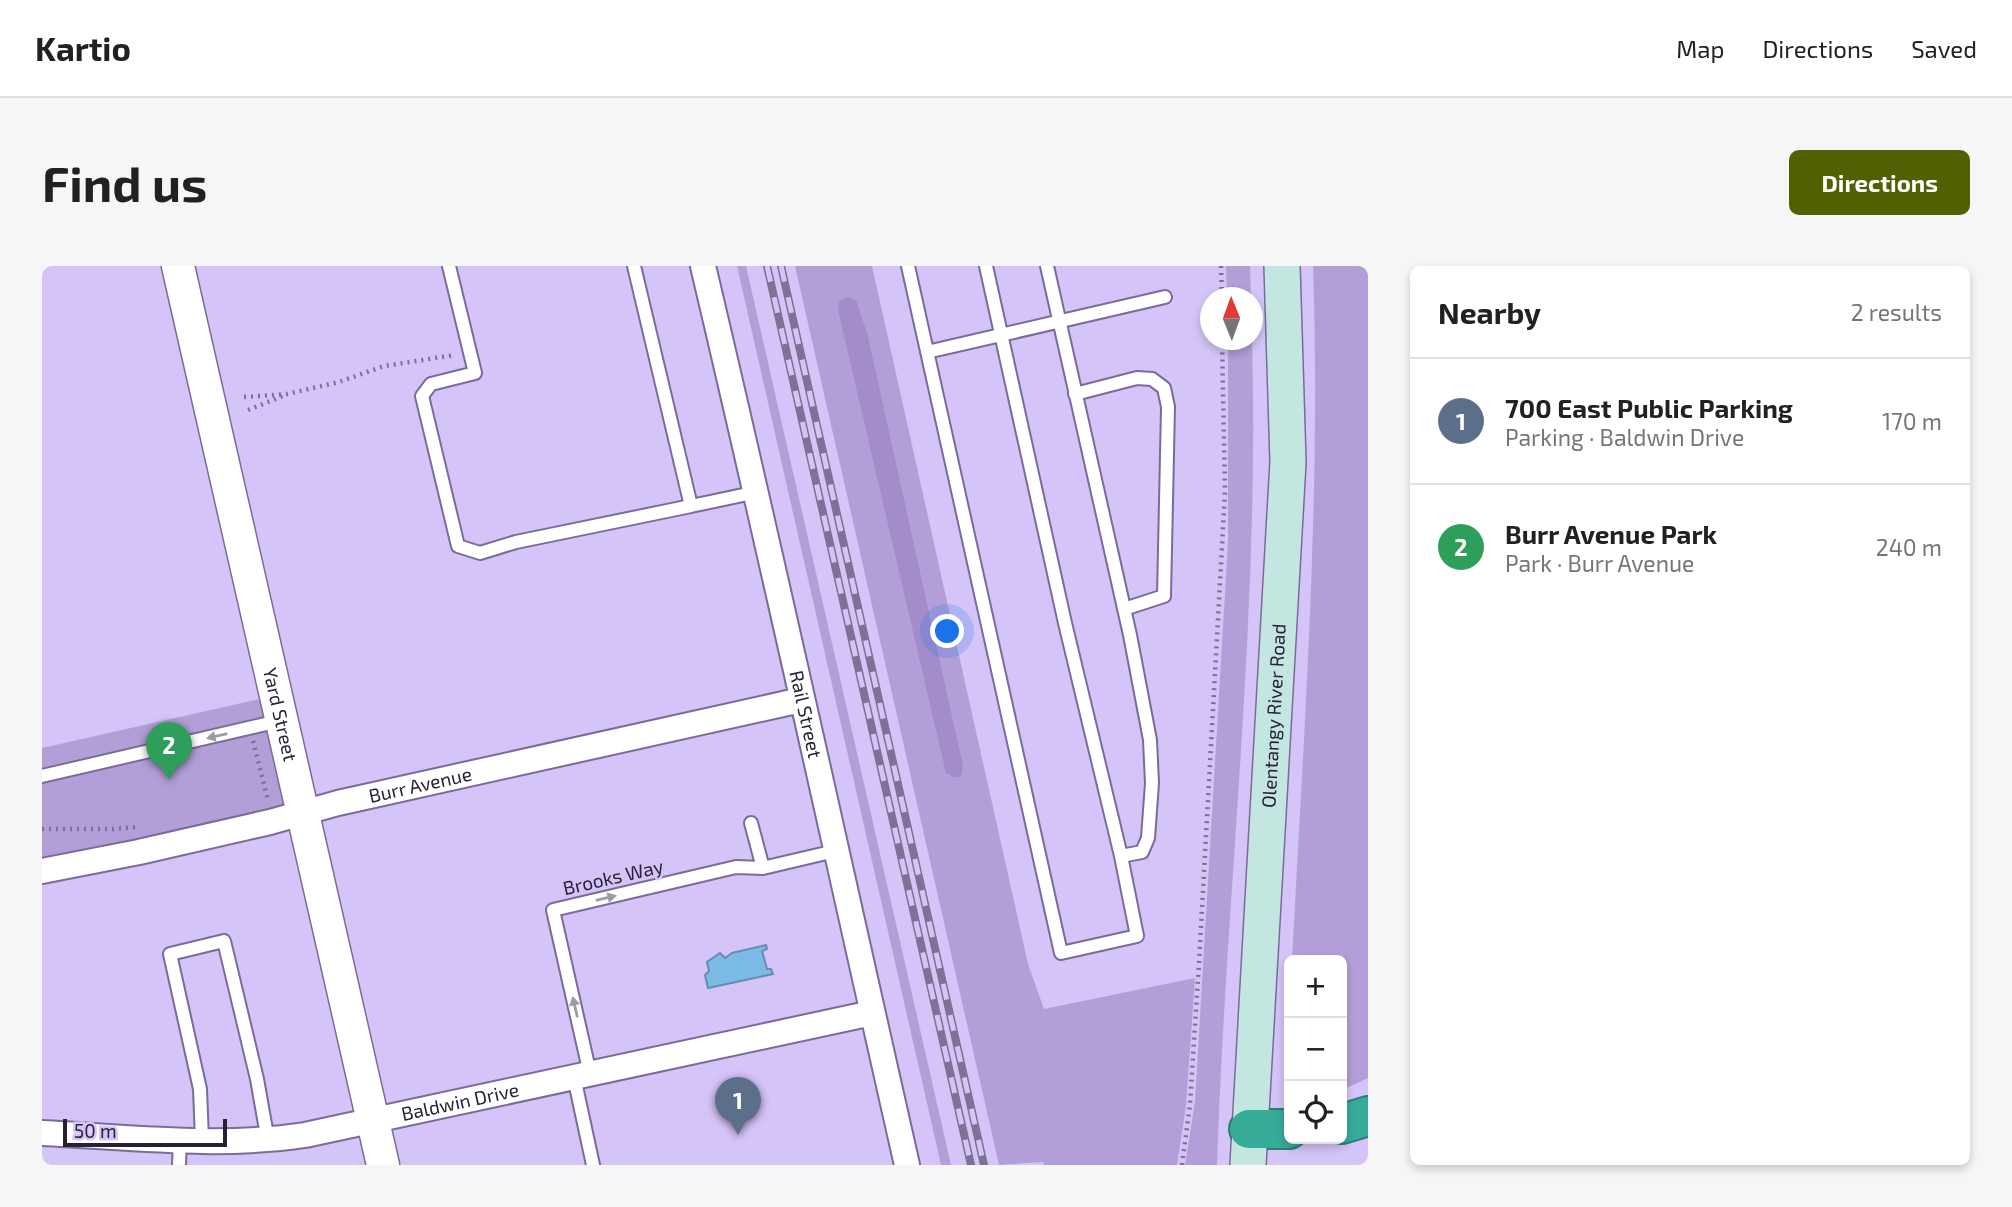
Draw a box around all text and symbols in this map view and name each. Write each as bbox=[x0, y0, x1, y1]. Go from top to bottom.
text: Kartio bbox=[35, 28, 131, 68]
text: Map bbox=[1676, 34, 1724, 63]
text: Directions bbox=[1762, 34, 1873, 63]
text: Saved bbox=[1911, 34, 1977, 63]
button: Directions bbox=[1789, 150, 1970, 215]
text: Find us bbox=[42, 153, 207, 212]
north arrow bbox=[1200, 287, 1263, 350]
text: Nearby bbox=[1438, 294, 1541, 330]
text: 2 results bbox=[1851, 298, 1942, 326]
text: 700 East Public Parking bbox=[1505, 392, 1793, 423]
text: 1 bbox=[1456, 407, 1466, 435]
text: 170 m bbox=[1882, 407, 1942, 435]
text: Parking · Baldwin Drive bbox=[1505, 423, 1744, 451]
text: Burr Avenue Park bbox=[1505, 518, 1717, 549]
text: 2 bbox=[1454, 533, 1468, 561]
text: 240 m bbox=[1876, 533, 1942, 561]
text: Park · Burr Avenue bbox=[1505, 549, 1694, 577]
your location bbox=[930, 614, 964, 648]
street label: Olentangy River Road bbox=[1256, 623, 1290, 809]
street label: Yard Street bbox=[259, 665, 303, 764]
street label: Rail Street bbox=[785, 668, 827, 760]
pin: 2 bbox=[146, 722, 192, 780]
one-way arrow bbox=[206, 731, 228, 742]
street label: Burr Avenue bbox=[366, 762, 474, 807]
street label: Brooks Way bbox=[560, 854, 665, 899]
one-way arrow bbox=[595, 892, 617, 903]
map controls bbox=[1284, 955, 1347, 1144]
button: + bbox=[1284, 955, 1347, 1018]
one-way arrow bbox=[570, 996, 581, 1018]
button: − bbox=[1284, 1018, 1347, 1081]
street label: Baldwin Drive bbox=[399, 1077, 521, 1125]
pin: 1 bbox=[715, 1077, 761, 1135]
button: locate bbox=[1284, 1081, 1347, 1144]
scale bar bbox=[63, 1116, 228, 1148]
text: 50 m bbox=[74, 1119, 117, 1142]

